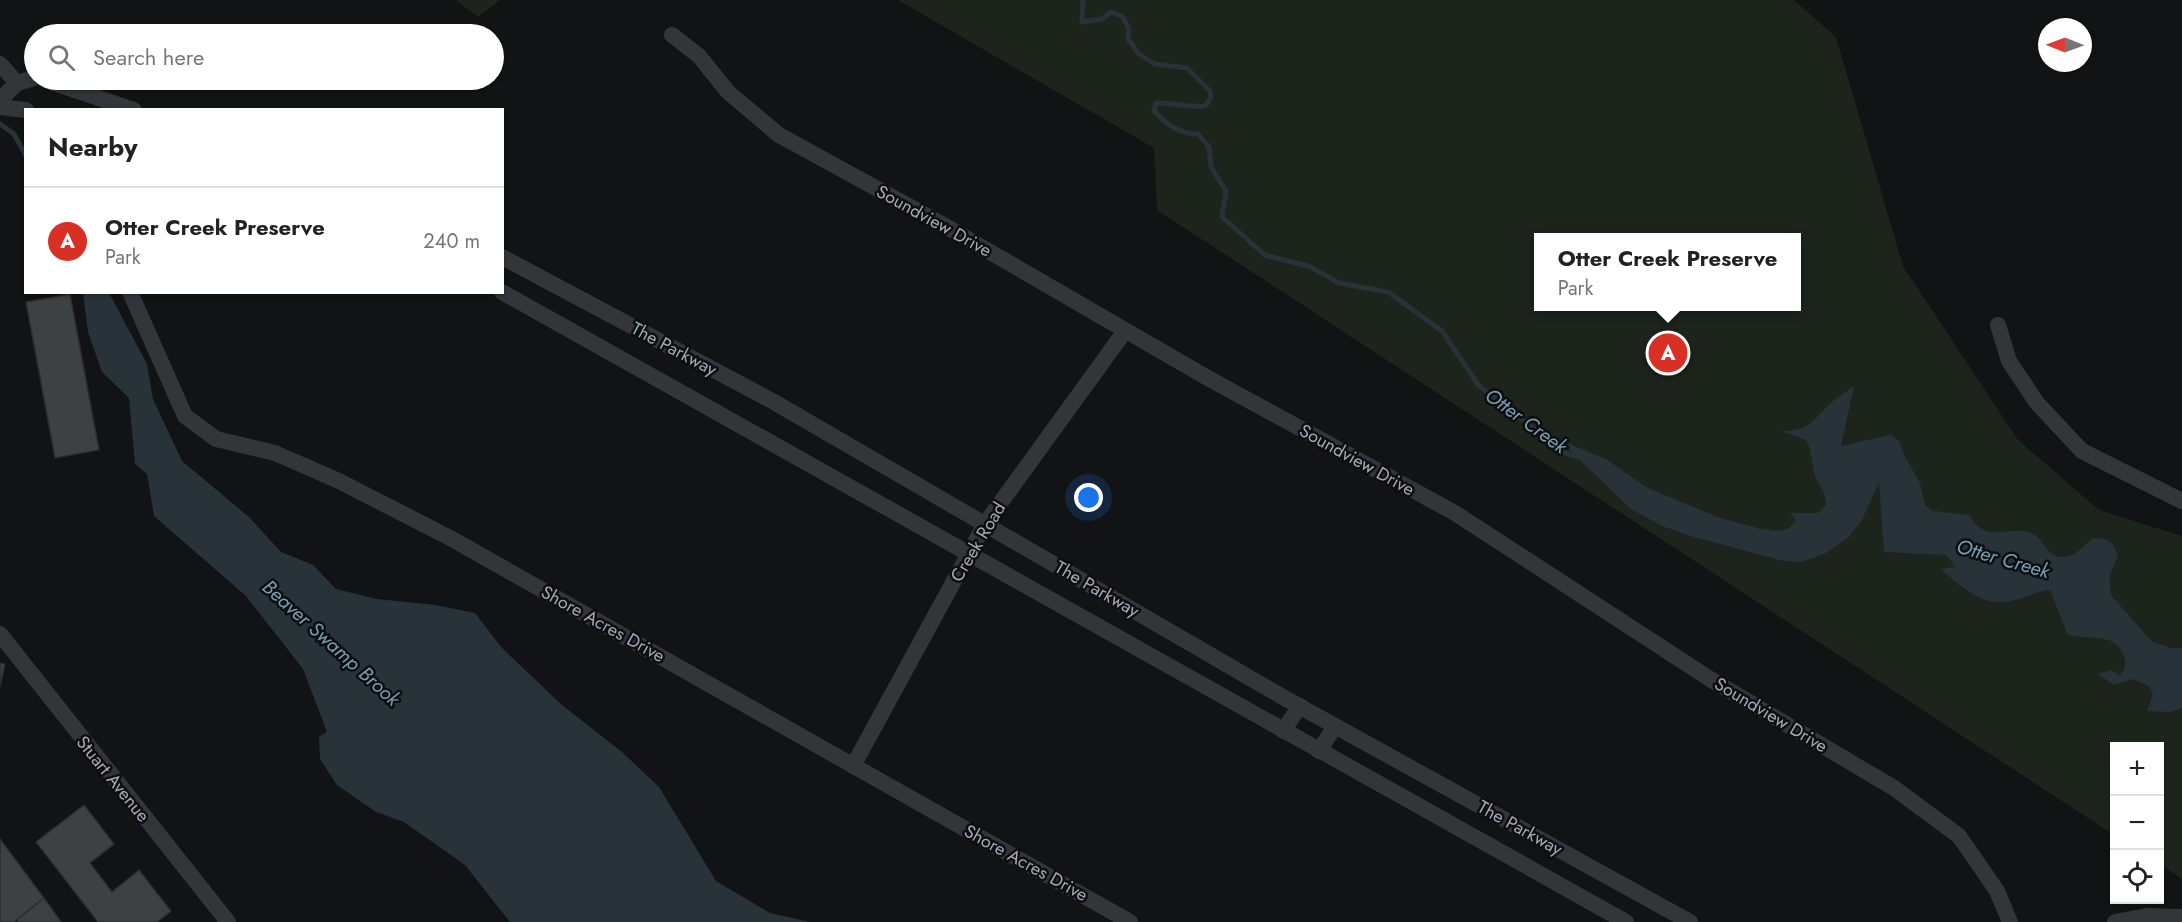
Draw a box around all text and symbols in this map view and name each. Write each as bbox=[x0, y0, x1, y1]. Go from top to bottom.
north arrow bbox=[2038, 18, 2092, 72]
search box bbox=[24, 24, 504, 90]
icon: search bbox=[45, 41, 78, 74]
text: Search here bbox=[93, 41, 204, 73]
text: Nearby bbox=[48, 128, 137, 166]
street label: Soundview Drive bbox=[872, 179, 996, 263]
text: Otter Creek Preserve bbox=[105, 211, 325, 243]
text: A bbox=[60, 227, 75, 256]
text: 240 m bbox=[423, 227, 480, 256]
popup bbox=[1534, 233, 1801, 311]
text: Otter Creek Preserve bbox=[1558, 242, 1777, 274]
text: Park bbox=[105, 243, 141, 272]
text: Park bbox=[1558, 274, 1593, 303]
street label: The Parkway bbox=[627, 316, 721, 382]
pin: A bbox=[1648, 330, 1688, 376]
water label: Otter Creek bbox=[1479, 381, 1574, 462]
street label: Soundview Drive bbox=[1295, 418, 1419, 502]
your location bbox=[1074, 483, 1103, 512]
street label: Creek Road bbox=[944, 497, 1012, 587]
water label: Otter Creek bbox=[1953, 532, 2054, 587]
street label: The Parkway bbox=[1050, 554, 1144, 624]
water label: Beaver Swamp Brook bbox=[256, 573, 407, 714]
street label: Shore Acres Drive bbox=[536, 579, 670, 669]
street label: Soundview Drive bbox=[1709, 671, 1833, 759]
street label: Stuart Avenue bbox=[70, 730, 156, 828]
map controls bbox=[2110, 742, 2164, 904]
button: + bbox=[2110, 742, 2164, 796]
street label: The Parkway bbox=[1473, 794, 1567, 862]
button: − bbox=[2110, 796, 2164, 850]
street label: Shore Acres Drive bbox=[959, 818, 1093, 908]
button: locate bbox=[2110, 850, 2164, 904]

